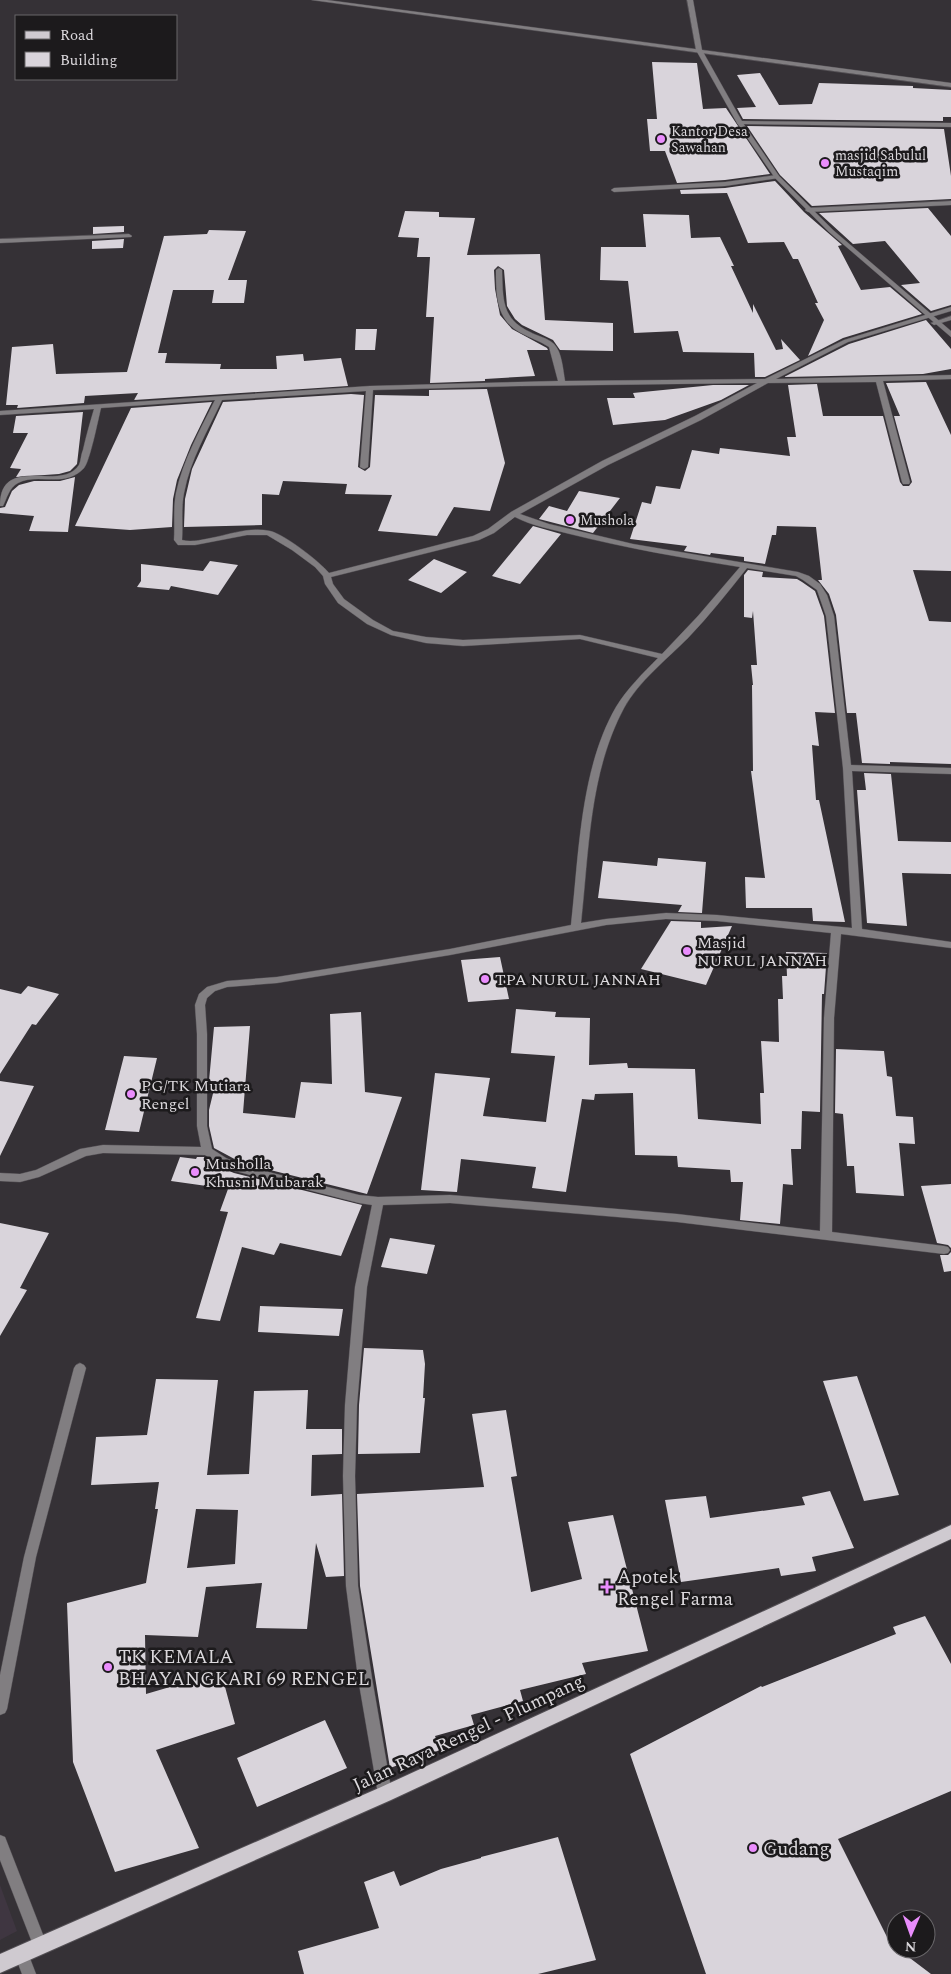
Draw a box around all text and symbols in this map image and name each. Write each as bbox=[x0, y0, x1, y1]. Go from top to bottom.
legend bbox=[15, 15, 178, 80]
text: Road bbox=[60, 24, 94, 47]
text: Building bbox=[60, 49, 117, 72]
place label: Kantor Desa Sawahan bbox=[671, 121, 748, 158]
marker: Kantor Desa Sawahan bbox=[655, 133, 667, 145]
place label: masjid Sabulul Mustaqim bbox=[835, 145, 926, 182]
marker: masjid Sabulul Mustaqim bbox=[819, 157, 831, 169]
place label: Mushola bbox=[580, 510, 634, 531]
marker: Mushola bbox=[564, 514, 576, 526]
place label: Masjid NURUL JANNAH bbox=[697, 931, 827, 973]
marker: Masjid NURUL JANNAH bbox=[681, 945, 693, 957]
place label: TPA NURUL JANNAH bbox=[495, 968, 661, 992]
marker: TPA NURUL JANNAH bbox=[479, 973, 491, 985]
place label: PG/TK Mutiara Rengel bbox=[141, 1074, 251, 1116]
marker: PG/TK Mutiara Rengel bbox=[125, 1088, 137, 1100]
place label: Musholla Khusni Mubarak bbox=[205, 1152, 324, 1194]
marker: Musholla Khusni Mubarak bbox=[189, 1166, 201, 1178]
place label: Apotek Rengel Farma bbox=[617, 1563, 734, 1614]
marker: Apotek Rengel Farma bbox=[601, 1581, 613, 1593]
place label: TK KEMALA BHAYANGKARI 69 RENGEL bbox=[118, 1643, 370, 1694]
marker: TK KEMALA BHAYANGKARI 69 RENGEL bbox=[102, 1661, 114, 1673]
street label: Jalan Raya Rengel - Plumpang bbox=[348, 1667, 589, 1800]
place label: Gudang bbox=[763, 1835, 830, 1864]
marker: Gudang bbox=[747, 1842, 759, 1854]
north arrow bbox=[886, 1909, 936, 1959]
text: N bbox=[904, 1936, 917, 1957]

